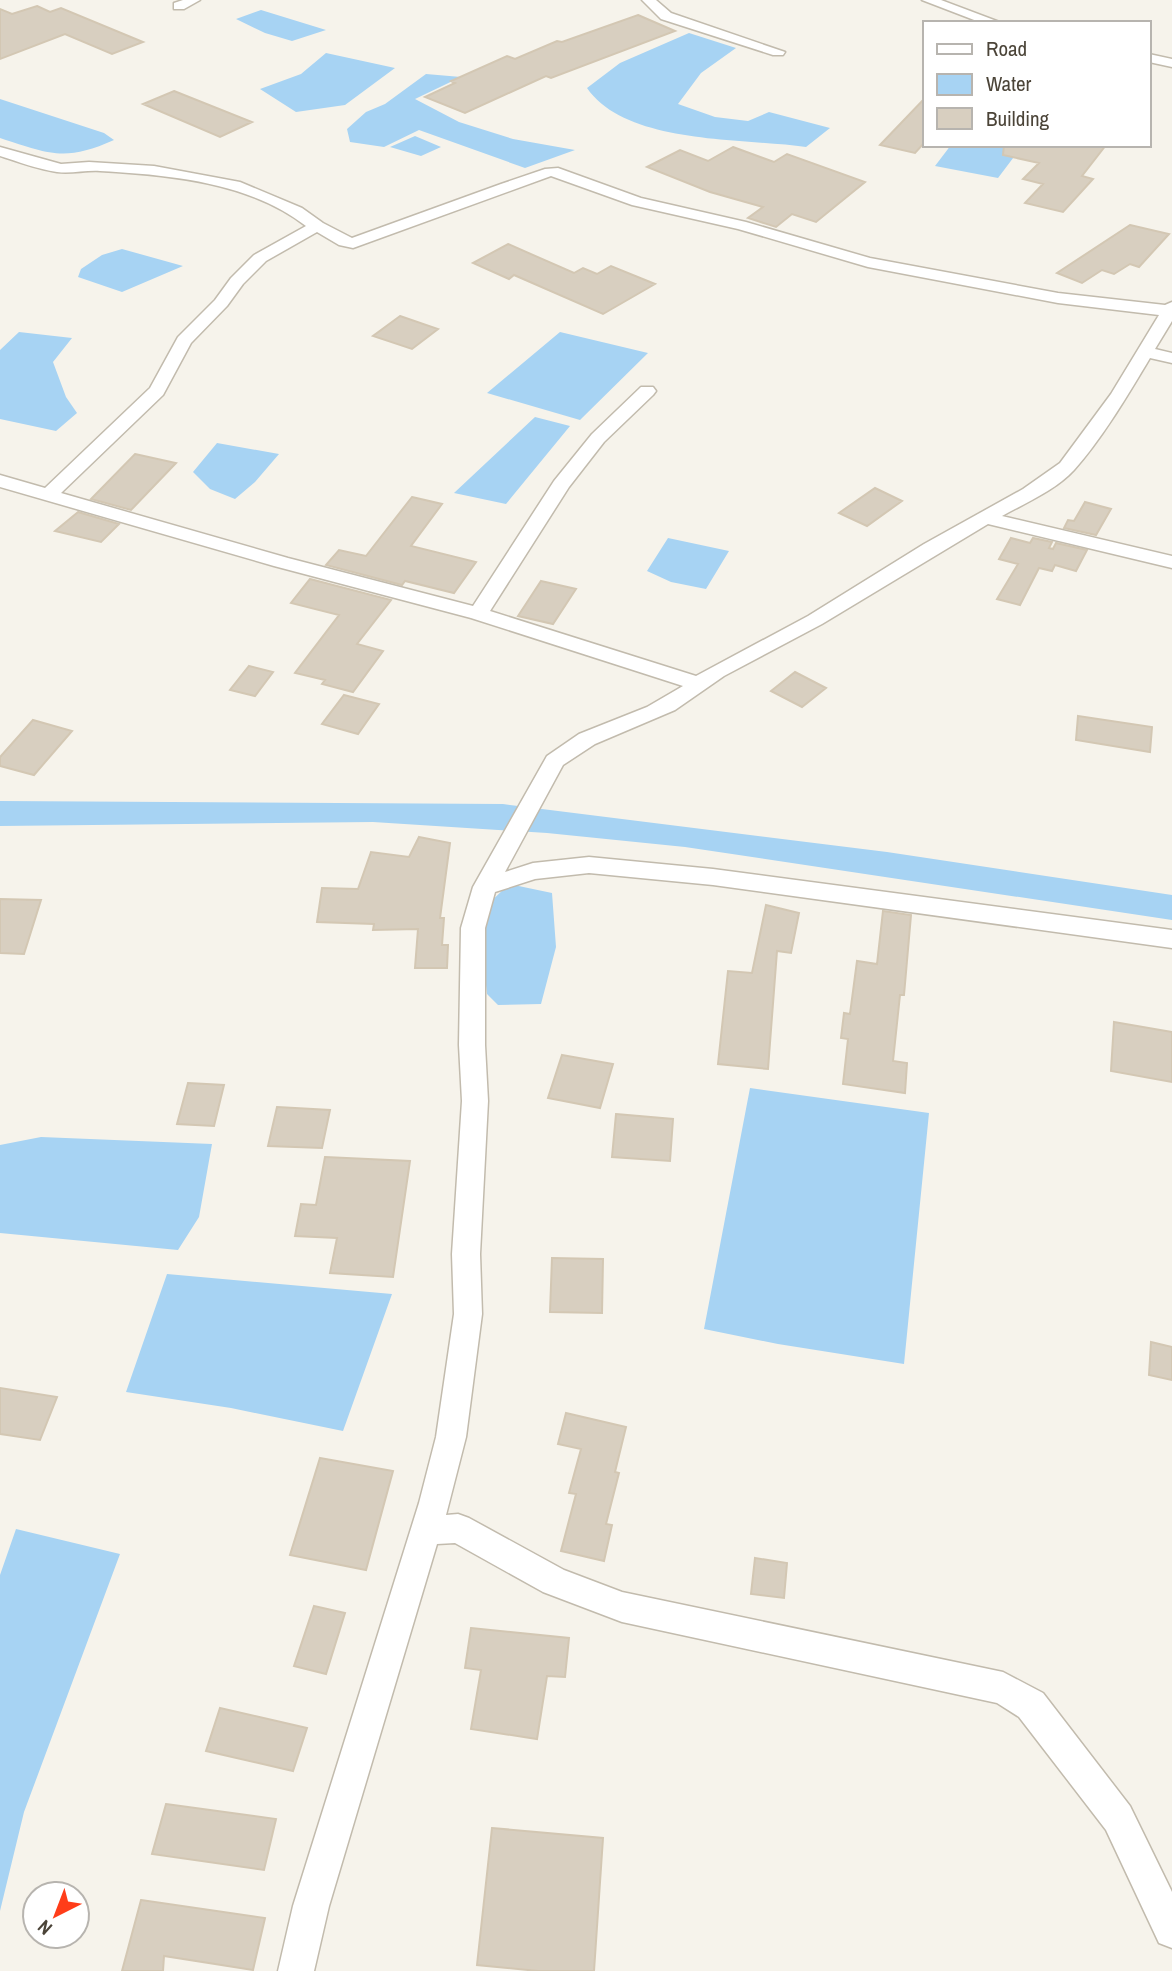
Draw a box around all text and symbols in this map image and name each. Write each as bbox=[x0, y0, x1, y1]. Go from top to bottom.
legend bbox=[923, 21, 1151, 147]
text: Road bbox=[986, 34, 1027, 63]
text: Water bbox=[986, 69, 1032, 98]
text: Building bbox=[986, 104, 1050, 133]
north arrow bbox=[21, 1880, 91, 1950]
text: N bbox=[32, 1914, 58, 1941]

